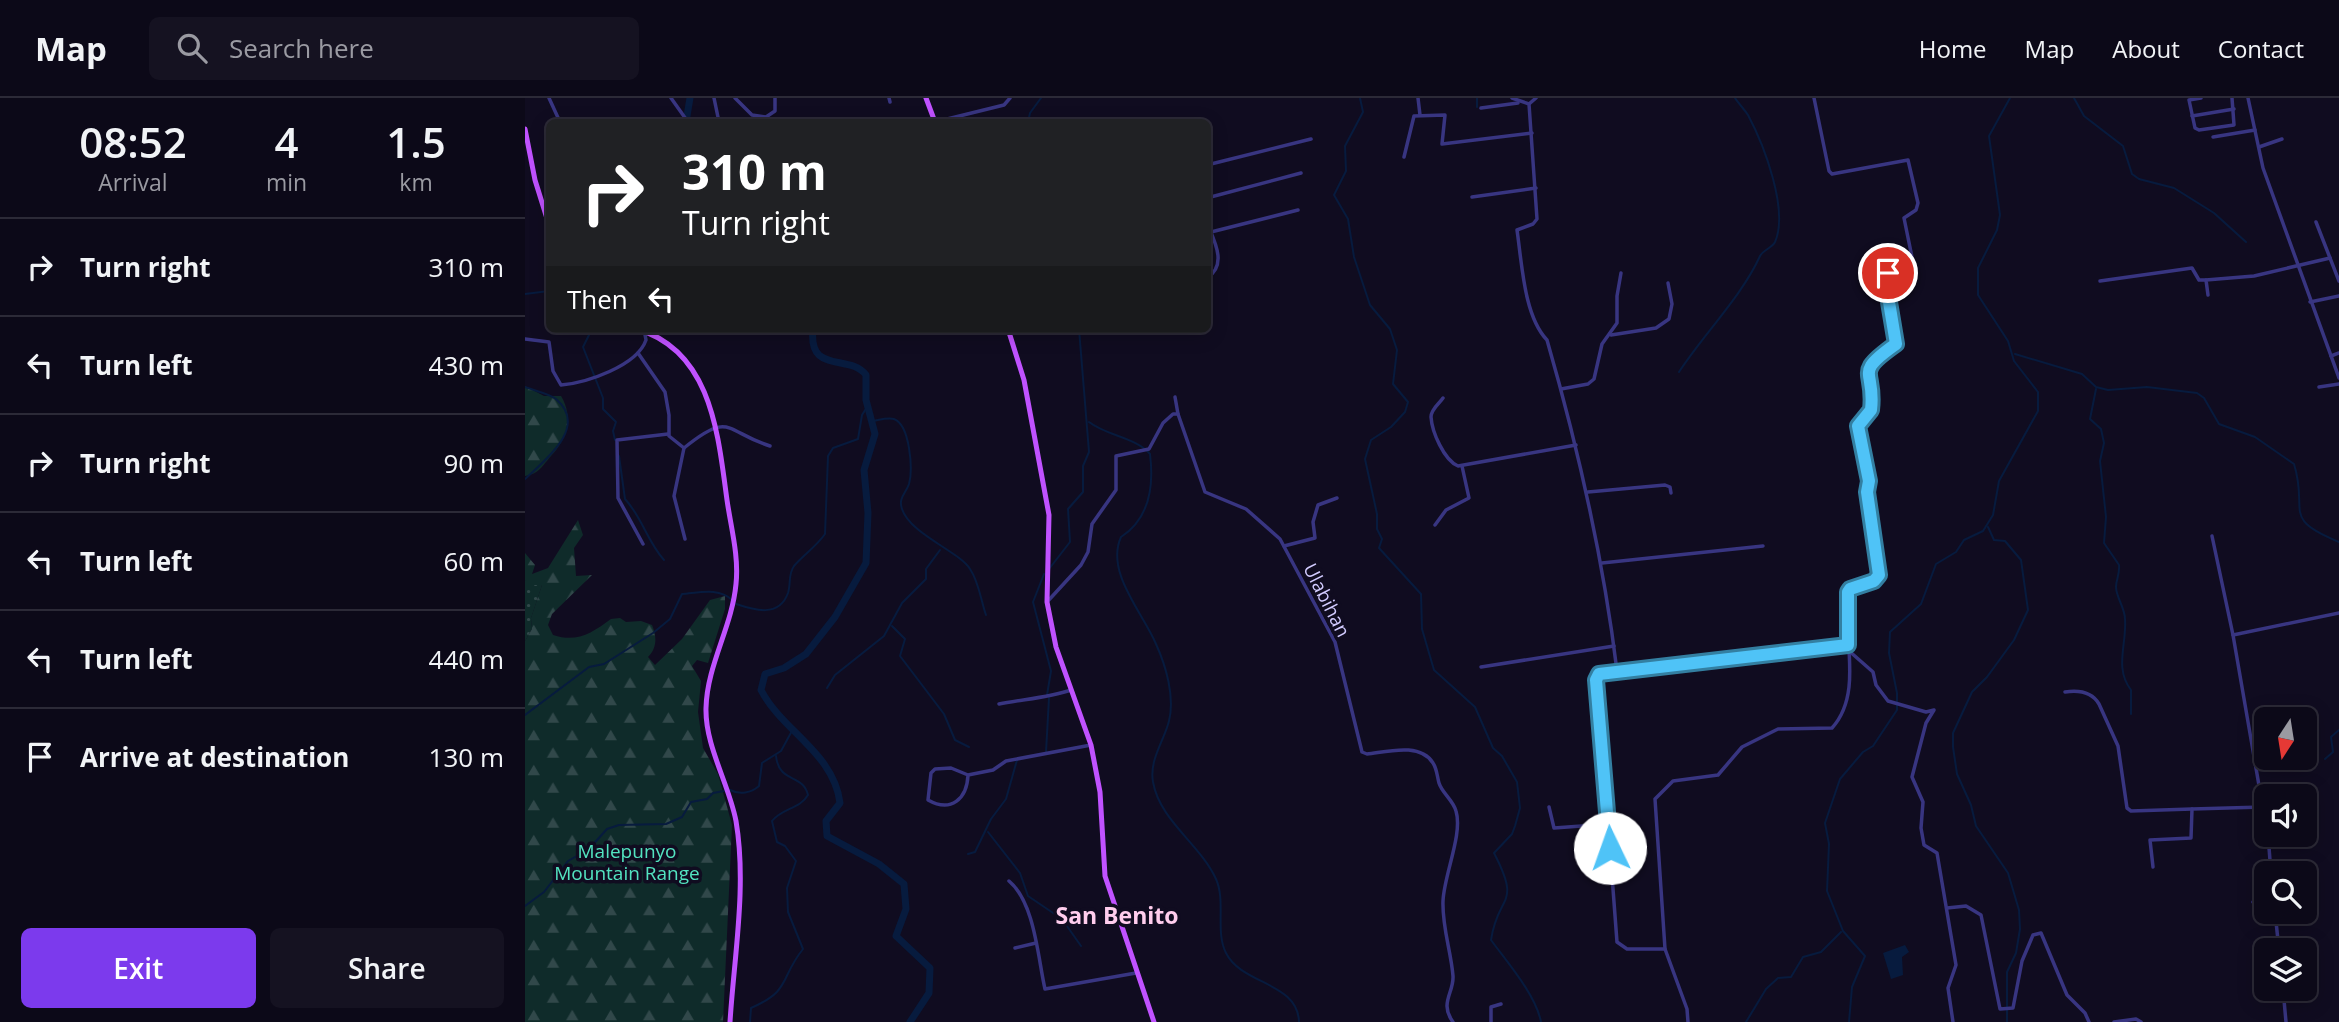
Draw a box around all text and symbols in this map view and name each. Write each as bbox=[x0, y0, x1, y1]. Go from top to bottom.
search box bbox=[149, 17, 639, 80]
text: Map bbox=[35, 26, 107, 71]
icon: search bbox=[173, 29, 211, 67]
text: Search here bbox=[229, 30, 374, 66]
text: Home bbox=[1919, 32, 1987, 65]
text: Map bbox=[2025, 32, 2074, 65]
text: About bbox=[2112, 32, 2180, 65]
text: Contact bbox=[2218, 32, 2304, 65]
text: 08:52 bbox=[79, 113, 187, 170]
text: 4 bbox=[274, 113, 299, 170]
text: 1.5 bbox=[386, 113, 446, 170]
text: 310 m bbox=[682, 138, 827, 204]
icon: right bbox=[567, 147, 658, 238]
text: Arrival bbox=[98, 166, 168, 198]
text: min bbox=[266, 166, 307, 198]
text: km bbox=[399, 166, 433, 198]
text: Turn right bbox=[682, 201, 830, 244]
pin bbox=[1858, 243, 1918, 303]
icon: right bbox=[21, 248, 59, 286]
text: Turn right bbox=[80, 249, 211, 285]
text: 310 m bbox=[429, 249, 504, 285]
icon: arrive bbox=[1869, 254, 1907, 292]
icon: left bbox=[642, 280, 680, 318]
text: Then bbox=[567, 281, 628, 317]
icon: left bbox=[21, 346, 59, 384]
text: Turn left bbox=[80, 347, 192, 383]
text: 430 m bbox=[429, 347, 504, 383]
icon: right bbox=[21, 444, 59, 482]
text: Turn right bbox=[80, 445, 211, 481]
text: 90 m bbox=[443, 445, 504, 481]
icon: left bbox=[21, 542, 59, 580]
text: Turn left bbox=[80, 543, 192, 579]
text: 60 m bbox=[443, 543, 504, 579]
street label: Ulabihan bbox=[1297, 559, 1357, 641]
icon: left bbox=[21, 640, 59, 678]
text: Turn left bbox=[80, 641, 192, 677]
text: 440 m bbox=[429, 641, 504, 677]
north arrow bbox=[2254, 707, 2317, 770]
map controls bbox=[2254, 707, 2317, 1001]
icon: arrive bbox=[21, 738, 59, 776]
text: Arrive at destination bbox=[80, 739, 349, 775]
text: 130 m bbox=[429, 739, 504, 775]
button: sound bbox=[2254, 784, 2317, 847]
position arrow bbox=[1573, 811, 1647, 885]
park label: Malepunyo Mountain Range bbox=[554, 838, 700, 886]
button: search bbox=[2254, 861, 2317, 924]
district label: San Benito bbox=[1055, 899, 1179, 931]
button: Exit bbox=[21, 928, 256, 1008]
button: Share bbox=[270, 928, 504, 1008]
button: layers bbox=[2254, 938, 2317, 1001]

